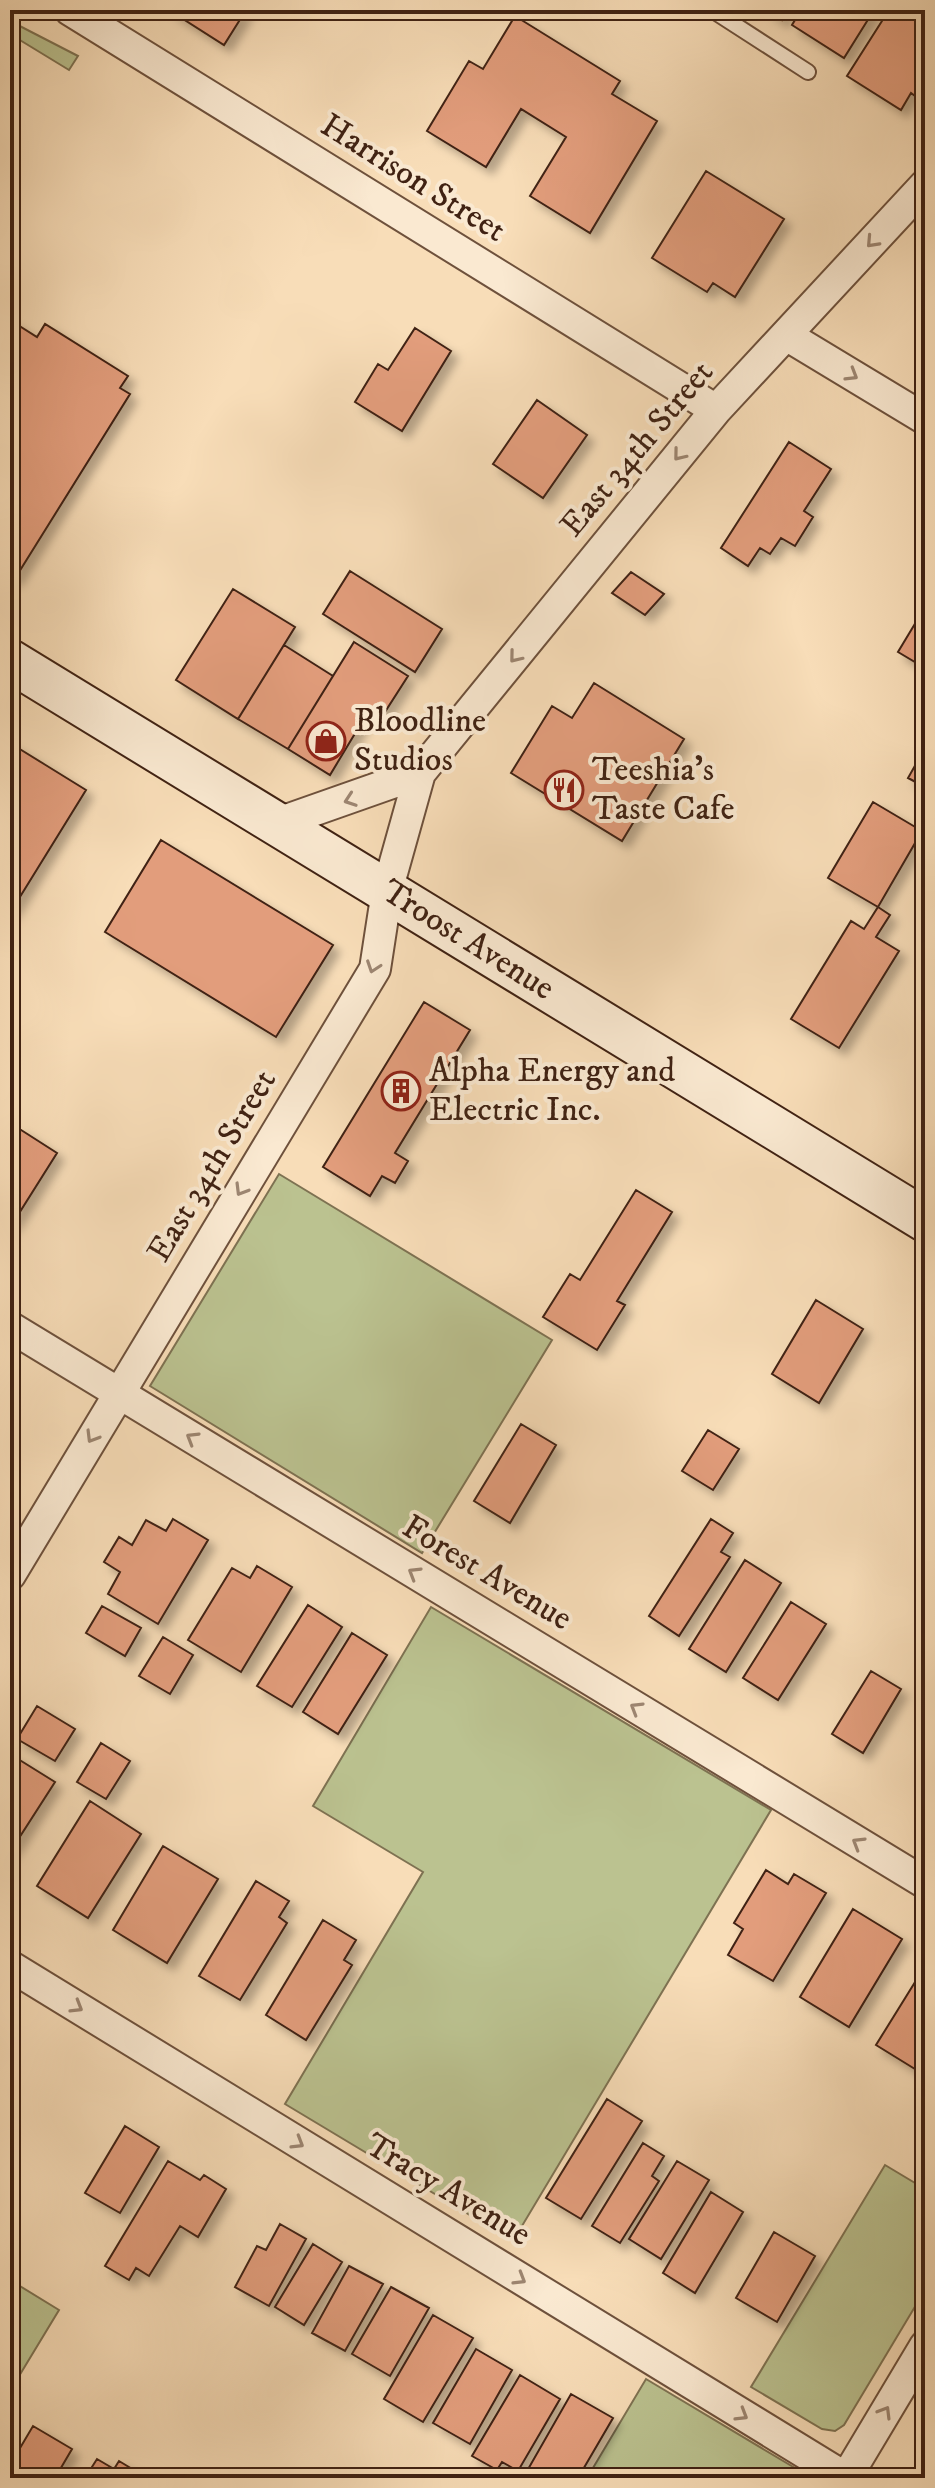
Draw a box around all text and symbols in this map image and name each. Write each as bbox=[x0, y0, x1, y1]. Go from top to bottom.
street label: Harrison Street bbox=[313, 104, 513, 252]
one-way arrow bbox=[867, 232, 881, 247]
street label: East 34th Street bbox=[551, 352, 723, 546]
one-way arrow bbox=[843, 365, 858, 381]
one-way arrow bbox=[674, 446, 689, 461]
one-way arrow bbox=[510, 648, 525, 662]
place label: Bloodline Studios bbox=[354, 700, 486, 781]
shop icon: Bloodline Studios bbox=[305, 720, 347, 762]
place label: Teeshia's Taste Cafe bbox=[592, 749, 735, 830]
restaurant icon: Teeshia's Taste Cafe bbox=[543, 769, 585, 811]
one-way arrow bbox=[343, 790, 357, 806]
street label: Troost Avenue bbox=[374, 870, 562, 1010]
one-way arrow bbox=[367, 959, 383, 973]
place label: Alpha Energy and Electric Inc. bbox=[429, 1050, 675, 1131]
street label: East 34th Street bbox=[138, 1062, 286, 1270]
building icon: Alpha Energy and Electric Inc. bbox=[380, 1070, 422, 1112]
one-way arrow bbox=[236, 1181, 251, 1196]
one-way arrow bbox=[87, 1428, 102, 1443]
one-way arrow bbox=[186, 1432, 201, 1448]
street label: Forest Avenue bbox=[395, 1506, 579, 1640]
one-way arrow bbox=[408, 1567, 423, 1583]
one-way arrow bbox=[630, 1702, 645, 1718]
one-way arrow bbox=[852, 1837, 867, 1853]
one-way arrow bbox=[68, 1997, 82, 2012]
street label: Tracy Avenue bbox=[358, 2124, 538, 2256]
one-way arrow bbox=[289, 2133, 304, 2149]
one-way arrow bbox=[511, 2269, 526, 2284]
one-way arrow bbox=[733, 2405, 748, 2420]
one-way arrow bbox=[875, 2406, 891, 2421]

